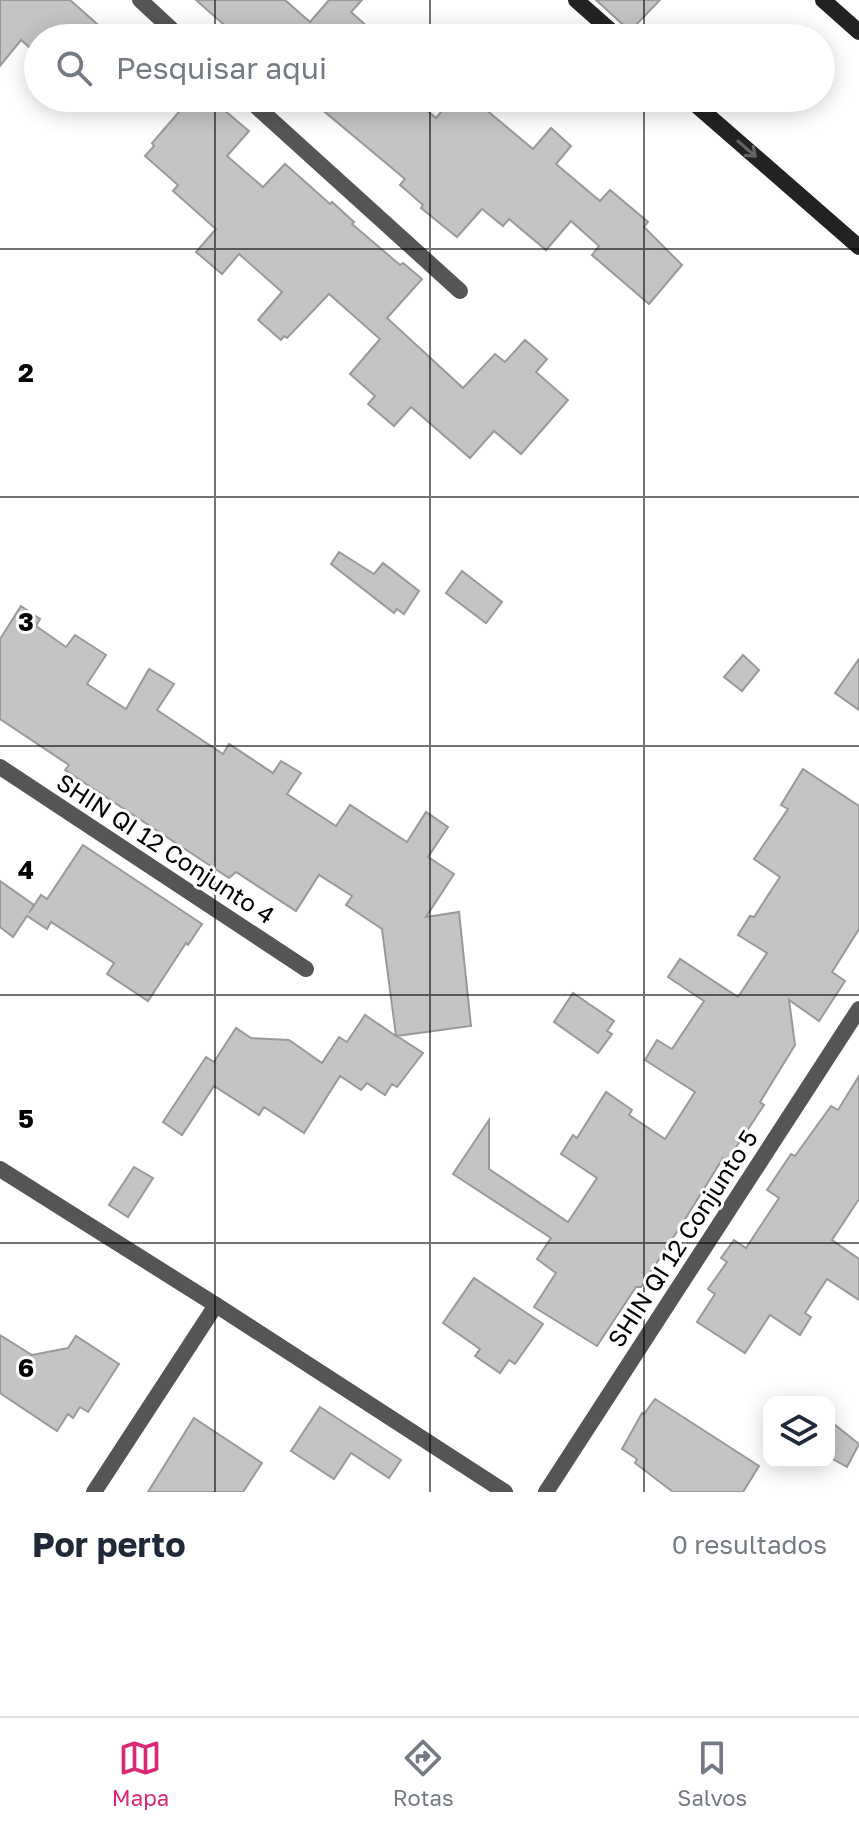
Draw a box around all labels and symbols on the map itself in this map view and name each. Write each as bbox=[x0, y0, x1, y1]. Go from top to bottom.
one-way arrow bbox=[736, 140, 756, 158]
text: 2 bbox=[18, 357, 34, 388]
text: 3 bbox=[18, 606, 34, 637]
street label: SHIN QI 12 Conjunto 4 bbox=[52, 767, 280, 929]
text: 4 bbox=[18, 854, 34, 885]
text: 5 bbox=[18, 1103, 34, 1134]
street label: SHIN QI 12 Conjunto 5 bbox=[601, 1124, 763, 1352]
text: 6 bbox=[18, 1352, 34, 1383]

